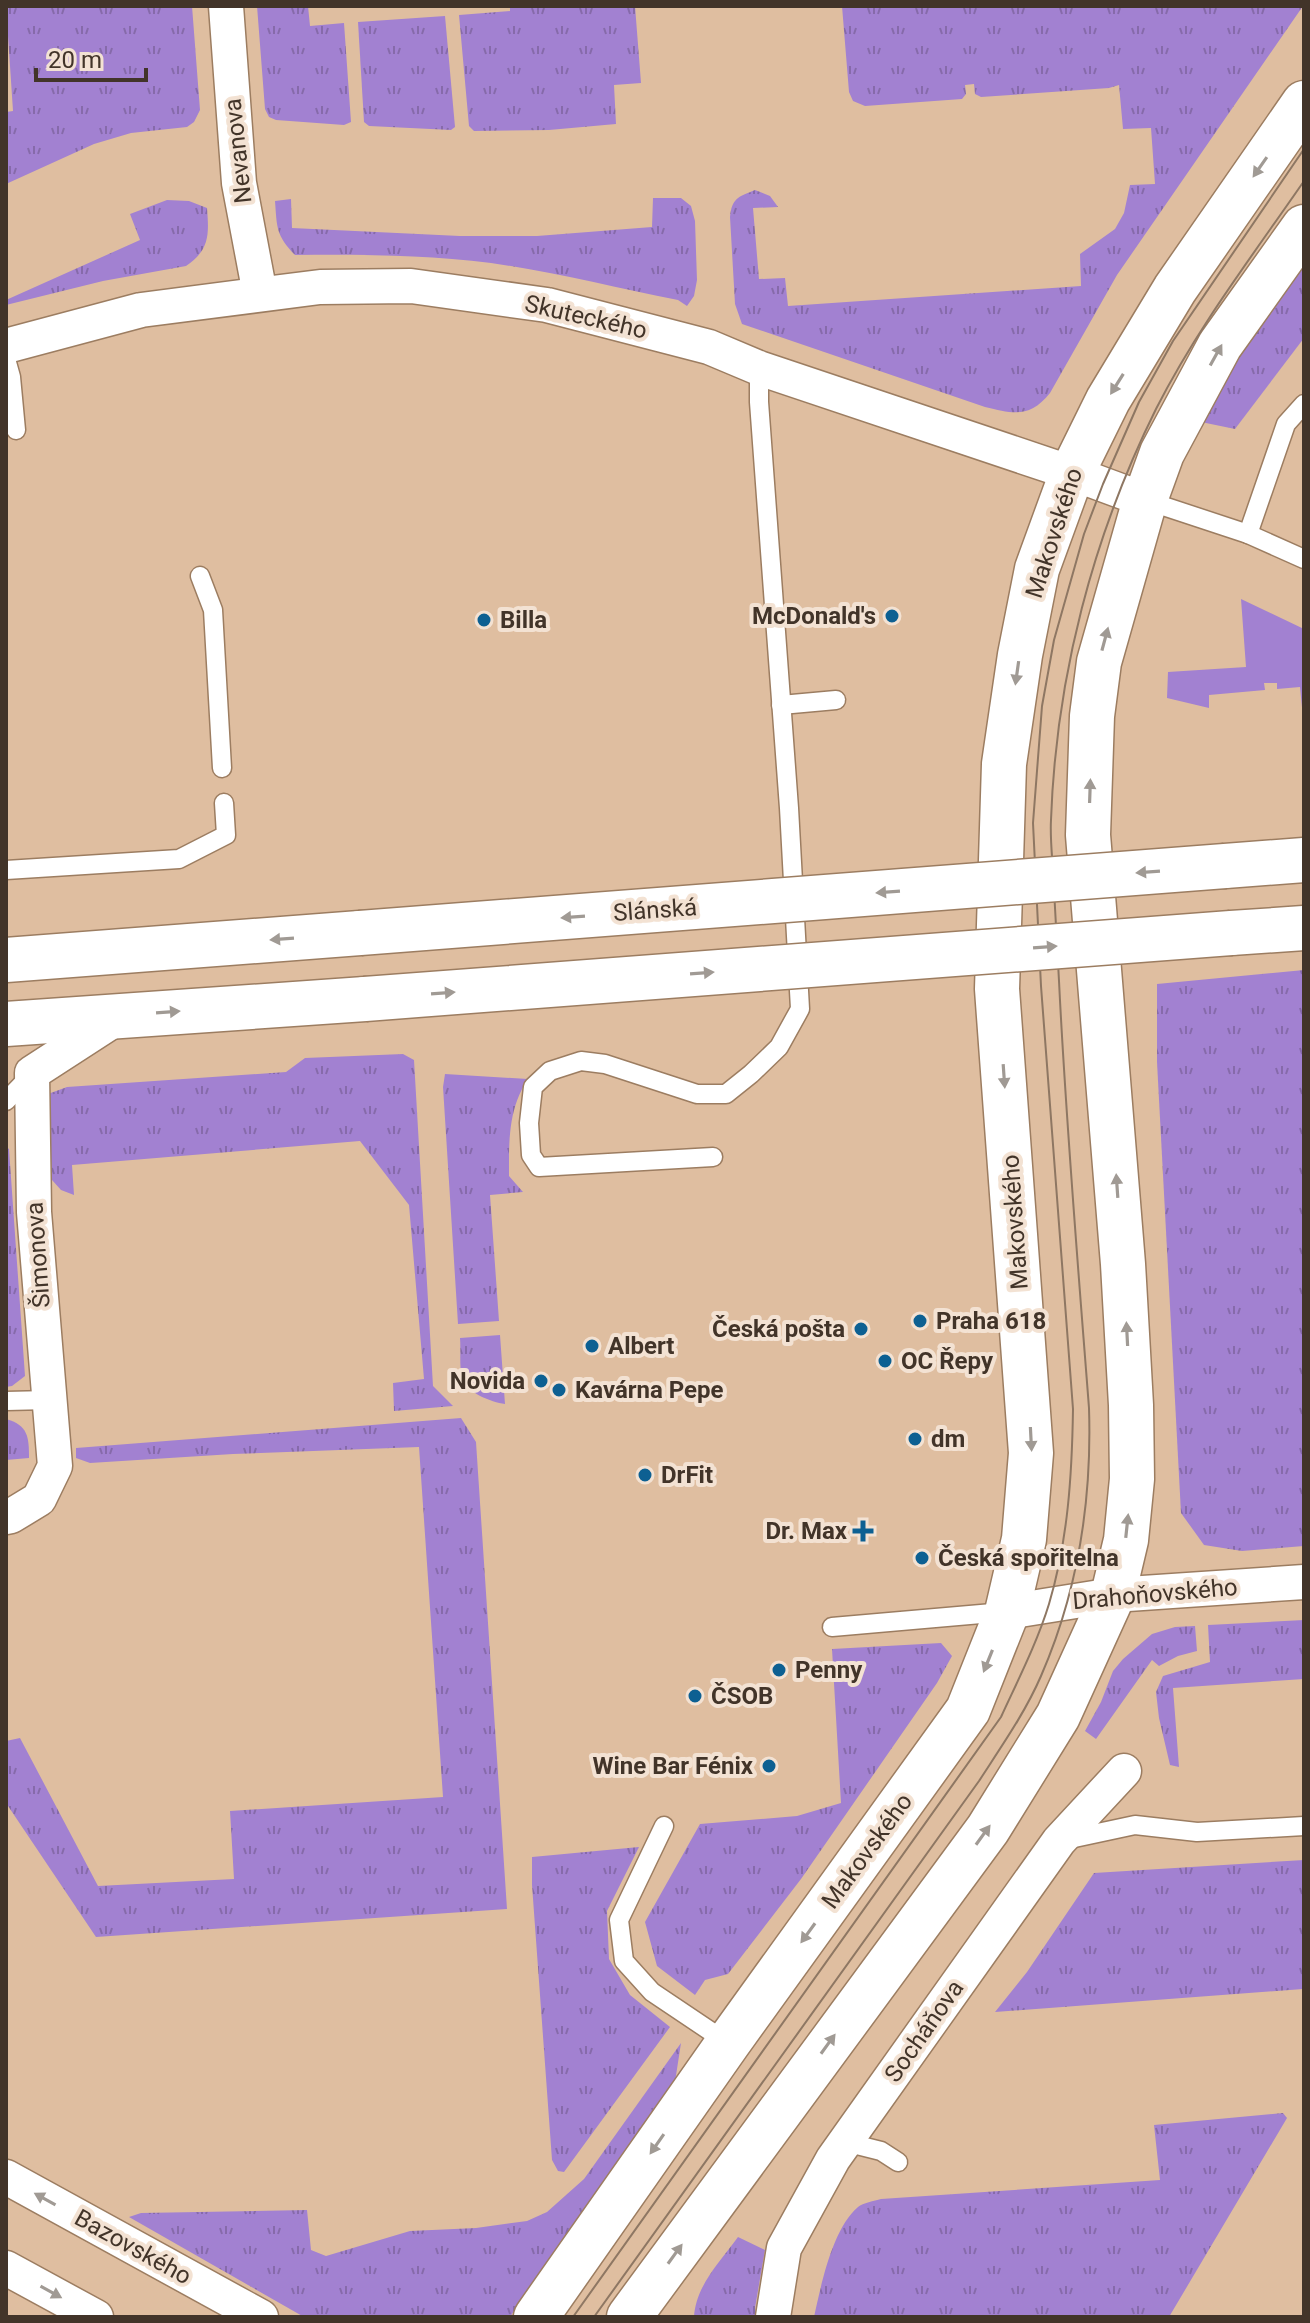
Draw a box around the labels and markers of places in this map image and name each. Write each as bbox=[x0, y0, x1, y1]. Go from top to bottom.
place label: McDonald's bbox=[752, 602, 876, 630]
place label: Billa bbox=[500, 606, 547, 634]
marker: McDonald's bbox=[883, 607, 901, 625]
marker: Billa bbox=[475, 611, 493, 629]
place label: Praha 618 bbox=[936, 1307, 1046, 1335]
marker: Praha 618 bbox=[911, 1312, 929, 1330]
place label: Česká pošta bbox=[712, 1315, 845, 1343]
marker: Česká pošta bbox=[852, 1320, 870, 1338]
place label: Albert bbox=[608, 1332, 674, 1360]
marker: Albert bbox=[583, 1337, 601, 1355]
place label: OC Řepy bbox=[901, 1347, 994, 1375]
marker: OC Řepy bbox=[876, 1352, 894, 1370]
place label: Novida bbox=[450, 1367, 525, 1395]
marker: Novida bbox=[532, 1372, 550, 1390]
place label: Kavárna Pepe bbox=[575, 1376, 724, 1404]
marker: Kavárna Pepe bbox=[550, 1381, 568, 1399]
place label: dm bbox=[931, 1425, 965, 1453]
marker: dm bbox=[906, 1430, 924, 1448]
place label: DrFit bbox=[661, 1461, 713, 1489]
marker: DrFit bbox=[636, 1466, 654, 1484]
place label: Dr. Max bbox=[765, 1517, 848, 1545]
marker: Dr. Max bbox=[854, 1522, 872, 1540]
place label: Česká spořitelna bbox=[938, 1544, 1119, 1572]
marker: Česká spořitelna bbox=[913, 1549, 931, 1567]
place label: Penny bbox=[795, 1656, 863, 1684]
marker: Penny bbox=[770, 1661, 788, 1679]
place label: ČSOB bbox=[711, 1682, 773, 1710]
marker: ČSOB bbox=[686, 1687, 704, 1705]
place label: Wine Bar Fénix bbox=[592, 1752, 754, 1780]
marker: Wine Bar Fénix bbox=[760, 1757, 778, 1775]

